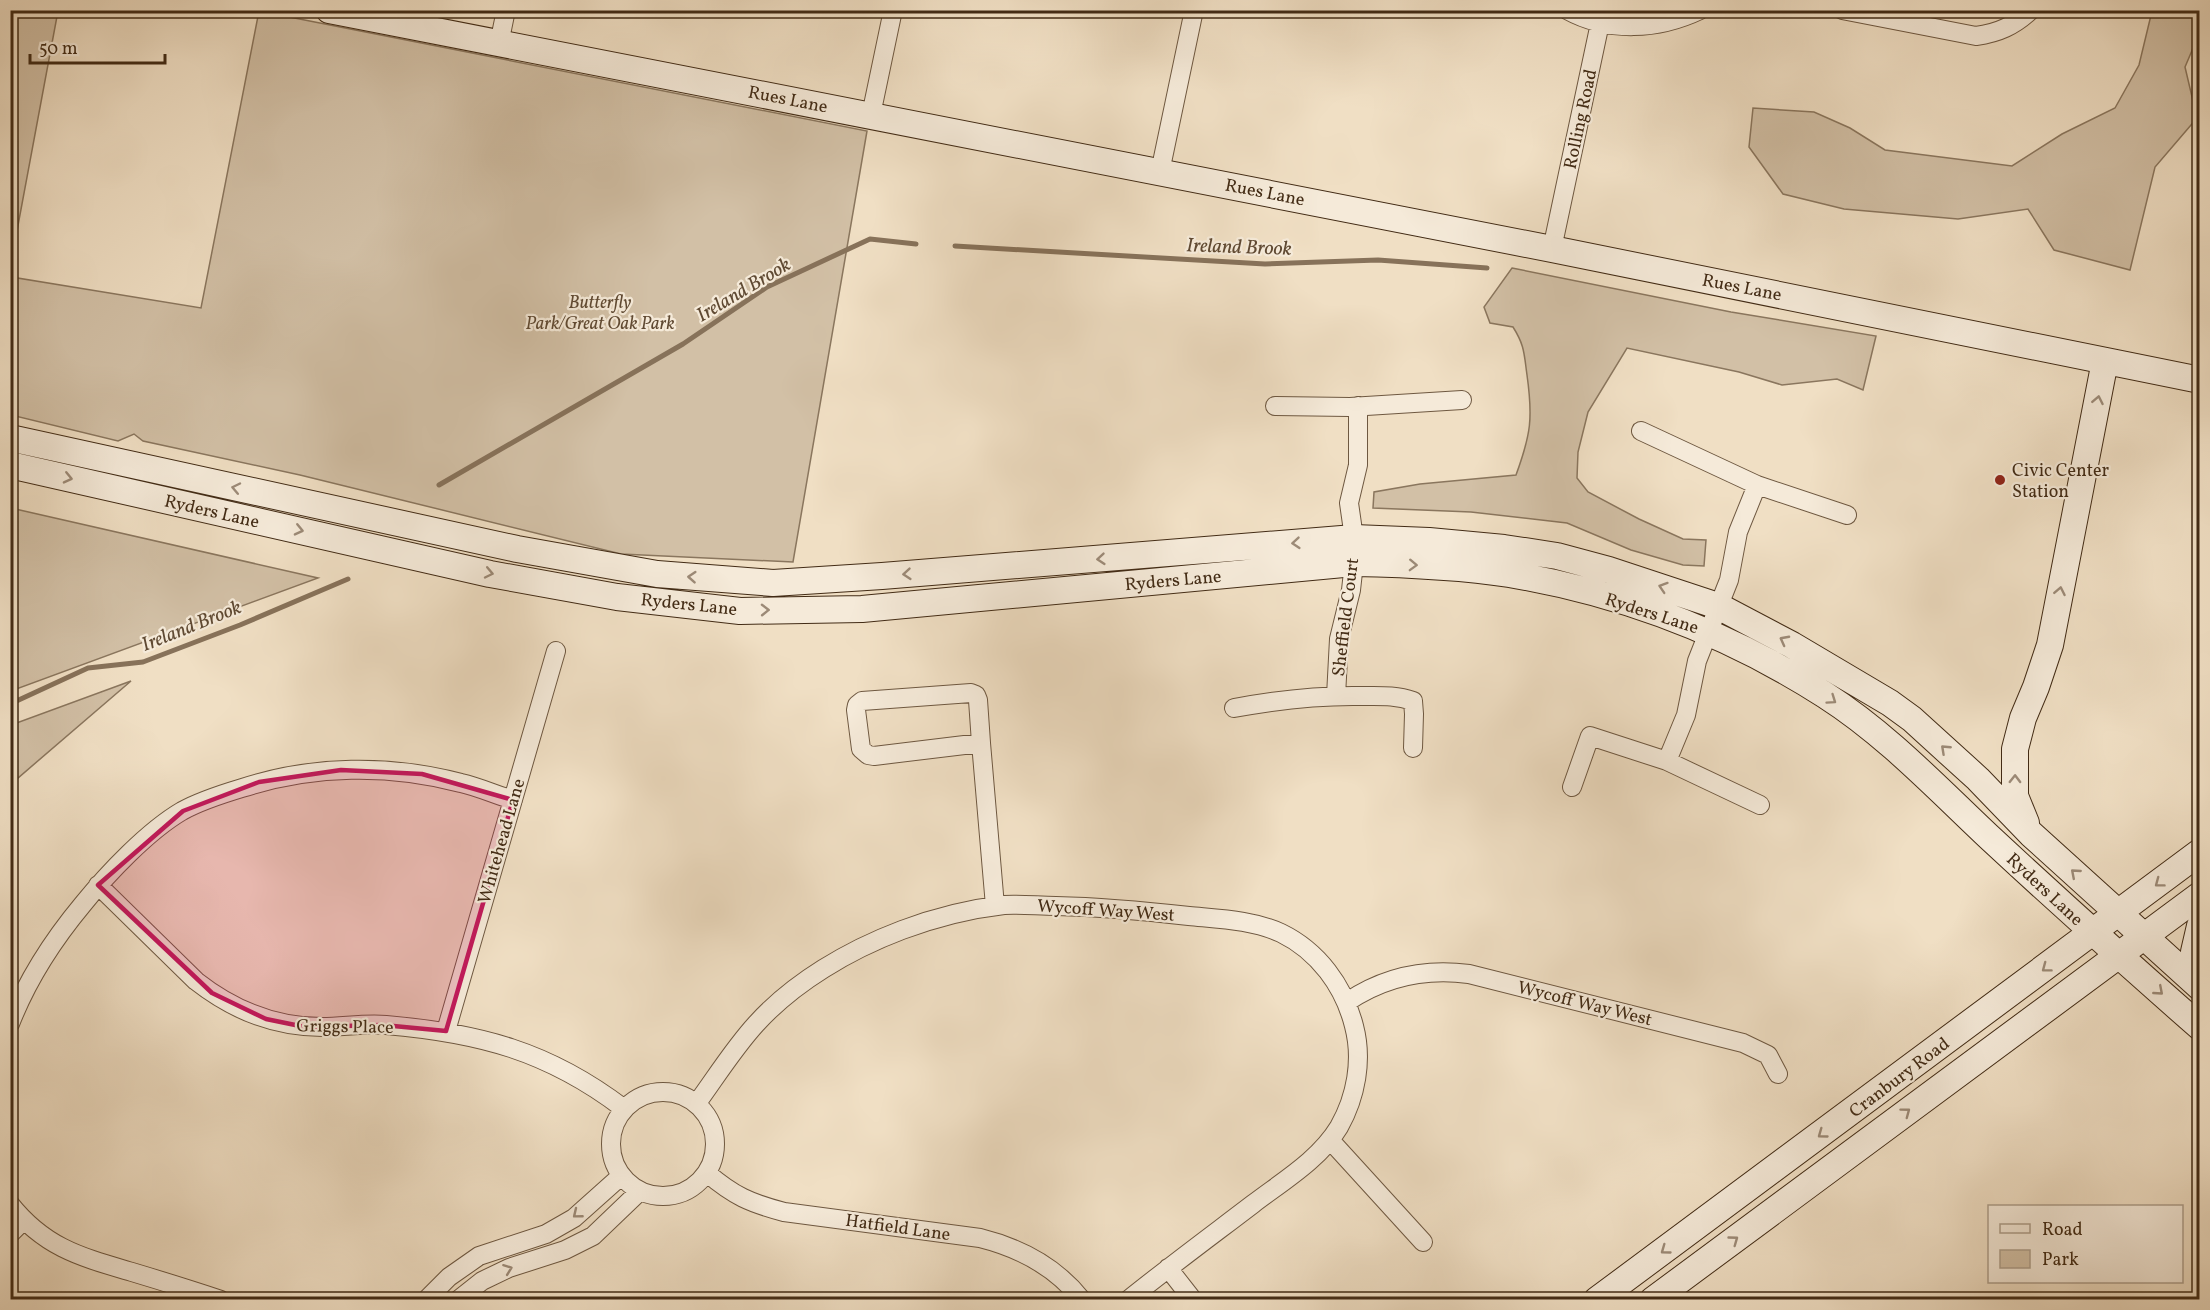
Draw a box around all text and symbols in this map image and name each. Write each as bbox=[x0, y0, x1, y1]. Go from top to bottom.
scale bar bbox=[30, 27, 165, 65]
text: 50 m bbox=[39, 37, 78, 62]
street label: Rolling Road bbox=[1559, 67, 1604, 172]
street label: Rues Lane bbox=[746, 81, 830, 120]
street label: Rues Lane bbox=[1223, 174, 1307, 213]
water label: Ireland Brook bbox=[1186, 232, 1292, 264]
water label: Ireland Brook bbox=[691, 251, 797, 330]
street label: Rues Lane bbox=[1700, 269, 1784, 308]
park label: Butterfly Park/Great Oak Park bbox=[526, 291, 675, 337]
one-way arrow bbox=[2091, 395, 2104, 405]
place label: Civic Center Station bbox=[2012, 459, 2109, 505]
one-way arrow bbox=[62, 471, 72, 484]
marker: Civic Center Station bbox=[1993, 473, 2007, 487]
one-way arrow bbox=[231, 482, 241, 495]
street label: Ryders Lane bbox=[162, 489, 262, 536]
one-way arrow bbox=[293, 523, 303, 536]
one-way arrow bbox=[1291, 536, 1300, 549]
one-way arrow bbox=[1097, 552, 1106, 565]
street label: Sheffield Court bbox=[1327, 556, 1366, 678]
one-way arrow bbox=[1408, 558, 1417, 571]
street label: Ryders Lane bbox=[1124, 565, 1223, 598]
one-way arrow bbox=[484, 566, 494, 579]
one-way arrow bbox=[903, 567, 912, 580]
one-way arrow bbox=[687, 570, 696, 583]
one-way arrow bbox=[1658, 582, 1669, 594]
one-way arrow bbox=[2053, 586, 2066, 596]
street label: Ryders Lane bbox=[639, 588, 738, 623]
street label: Ryders Lane bbox=[1602, 588, 1702, 641]
water label: Ireland Brook bbox=[137, 594, 246, 660]
one-way arrow bbox=[760, 604, 769, 616]
one-way arrow bbox=[1779, 636, 1790, 647]
one-way arrow bbox=[1826, 693, 1837, 704]
one-way arrow bbox=[1941, 745, 1952, 756]
one-way arrow bbox=[2009, 775, 2021, 784]
street label: Whitehead Lane bbox=[473, 776, 532, 907]
street label: Ryders Lane bbox=[2000, 848, 2088, 932]
one-way arrow bbox=[2071, 869, 2082, 880]
one-way arrow bbox=[2155, 875, 2166, 886]
street label: Wycoff Way West bbox=[1036, 894, 1176, 929]
one-way arrow bbox=[2041, 960, 2052, 971]
street label: Wycoff Way West bbox=[1515, 976, 1655, 1033]
one-way arrow bbox=[2152, 984, 2163, 995]
street label: Griggs Place bbox=[296, 1014, 394, 1041]
street label: Cranbury Road bbox=[1844, 1032, 1955, 1124]
one-way arrow bbox=[1899, 1109, 1910, 1120]
one-way arrow bbox=[1817, 1127, 1828, 1138]
legend bbox=[1988, 1205, 2183, 1283]
one-way arrow bbox=[573, 1207, 584, 1218]
street label: Hatfield Lane bbox=[844, 1209, 952, 1248]
text: Road bbox=[2042, 1218, 2083, 1243]
one-way arrow bbox=[1727, 1236, 1738, 1247]
one-way arrow bbox=[1660, 1242, 1671, 1253]
text: Park bbox=[2042, 1248, 2079, 1273]
one-way arrow bbox=[502, 1264, 513, 1277]

